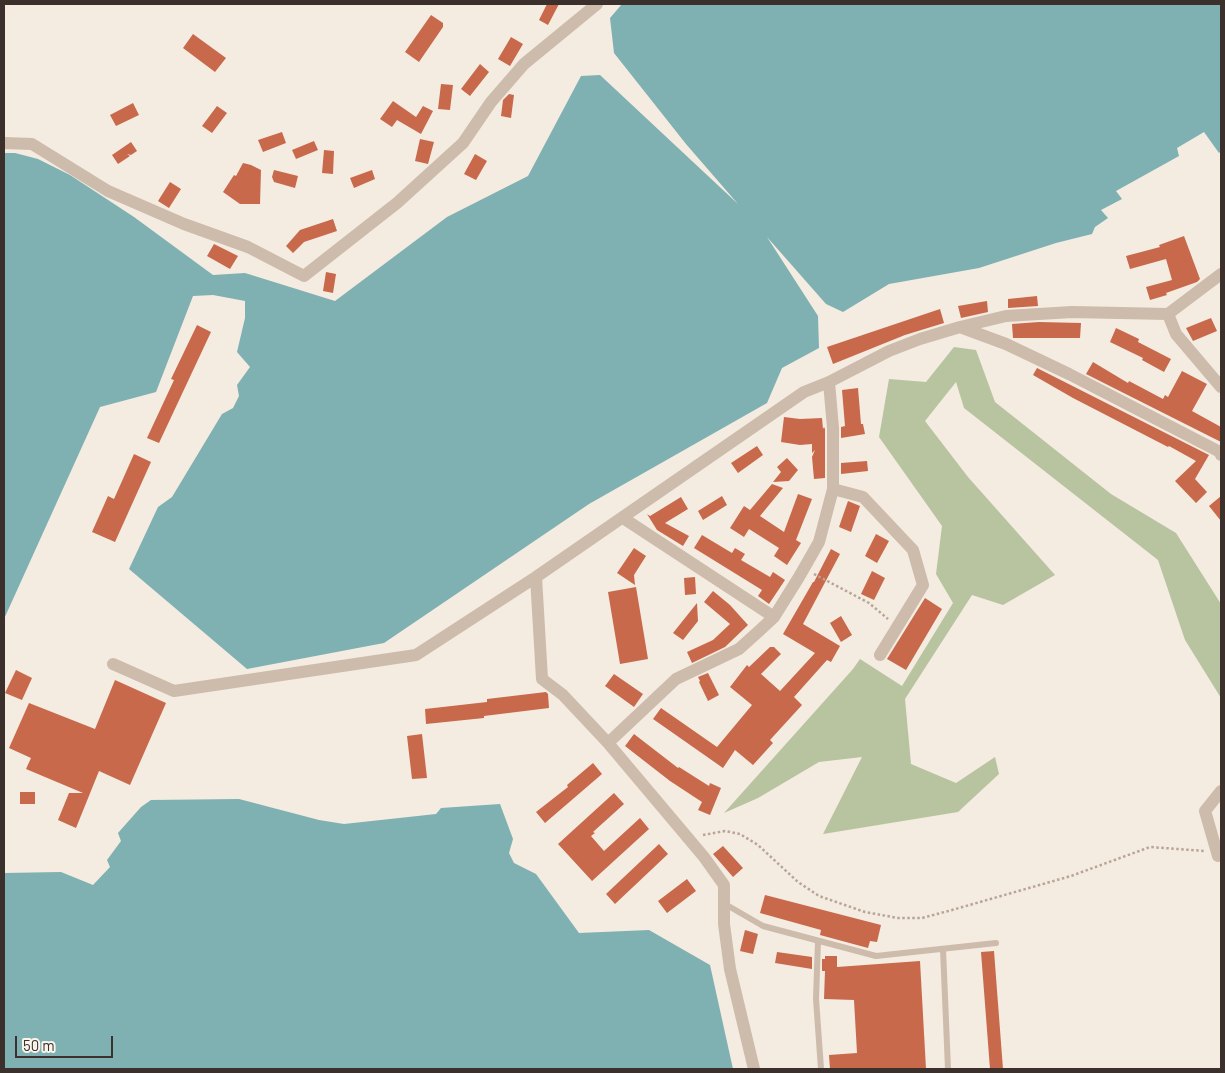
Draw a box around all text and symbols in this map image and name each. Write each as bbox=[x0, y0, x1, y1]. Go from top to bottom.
scale bar bbox=[18, 1026, 115, 1058]
text: 50 m bbox=[23, 1036, 55, 1054]

